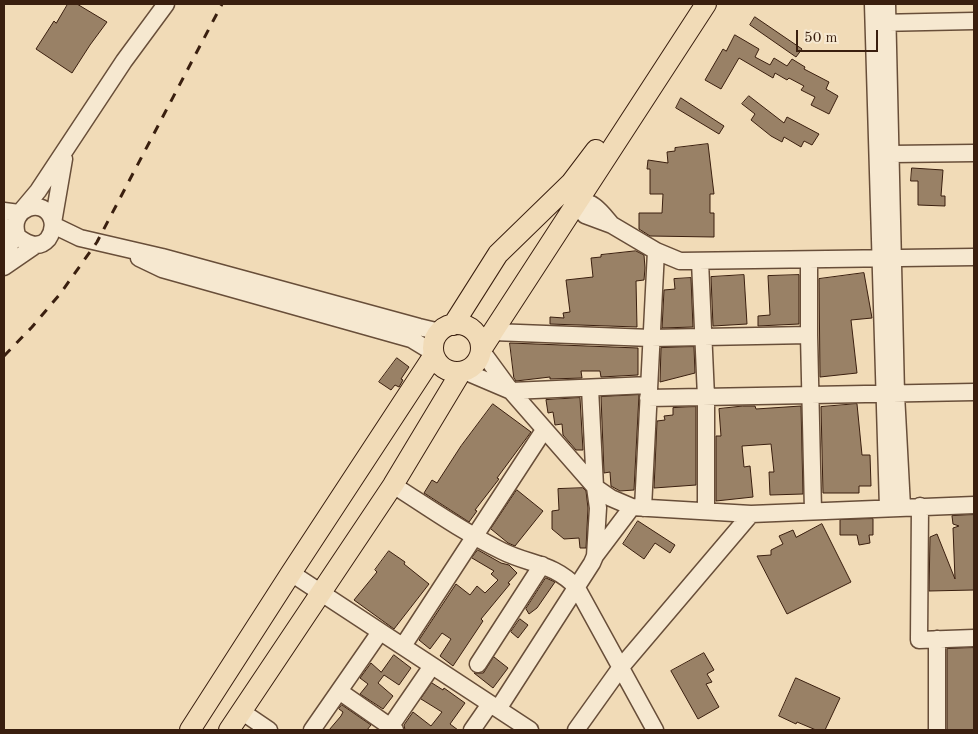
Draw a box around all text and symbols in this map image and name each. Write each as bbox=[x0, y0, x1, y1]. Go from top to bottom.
scale bar bbox=[798, 20, 880, 52]
text: 50 m bbox=[804, 31, 838, 46]

